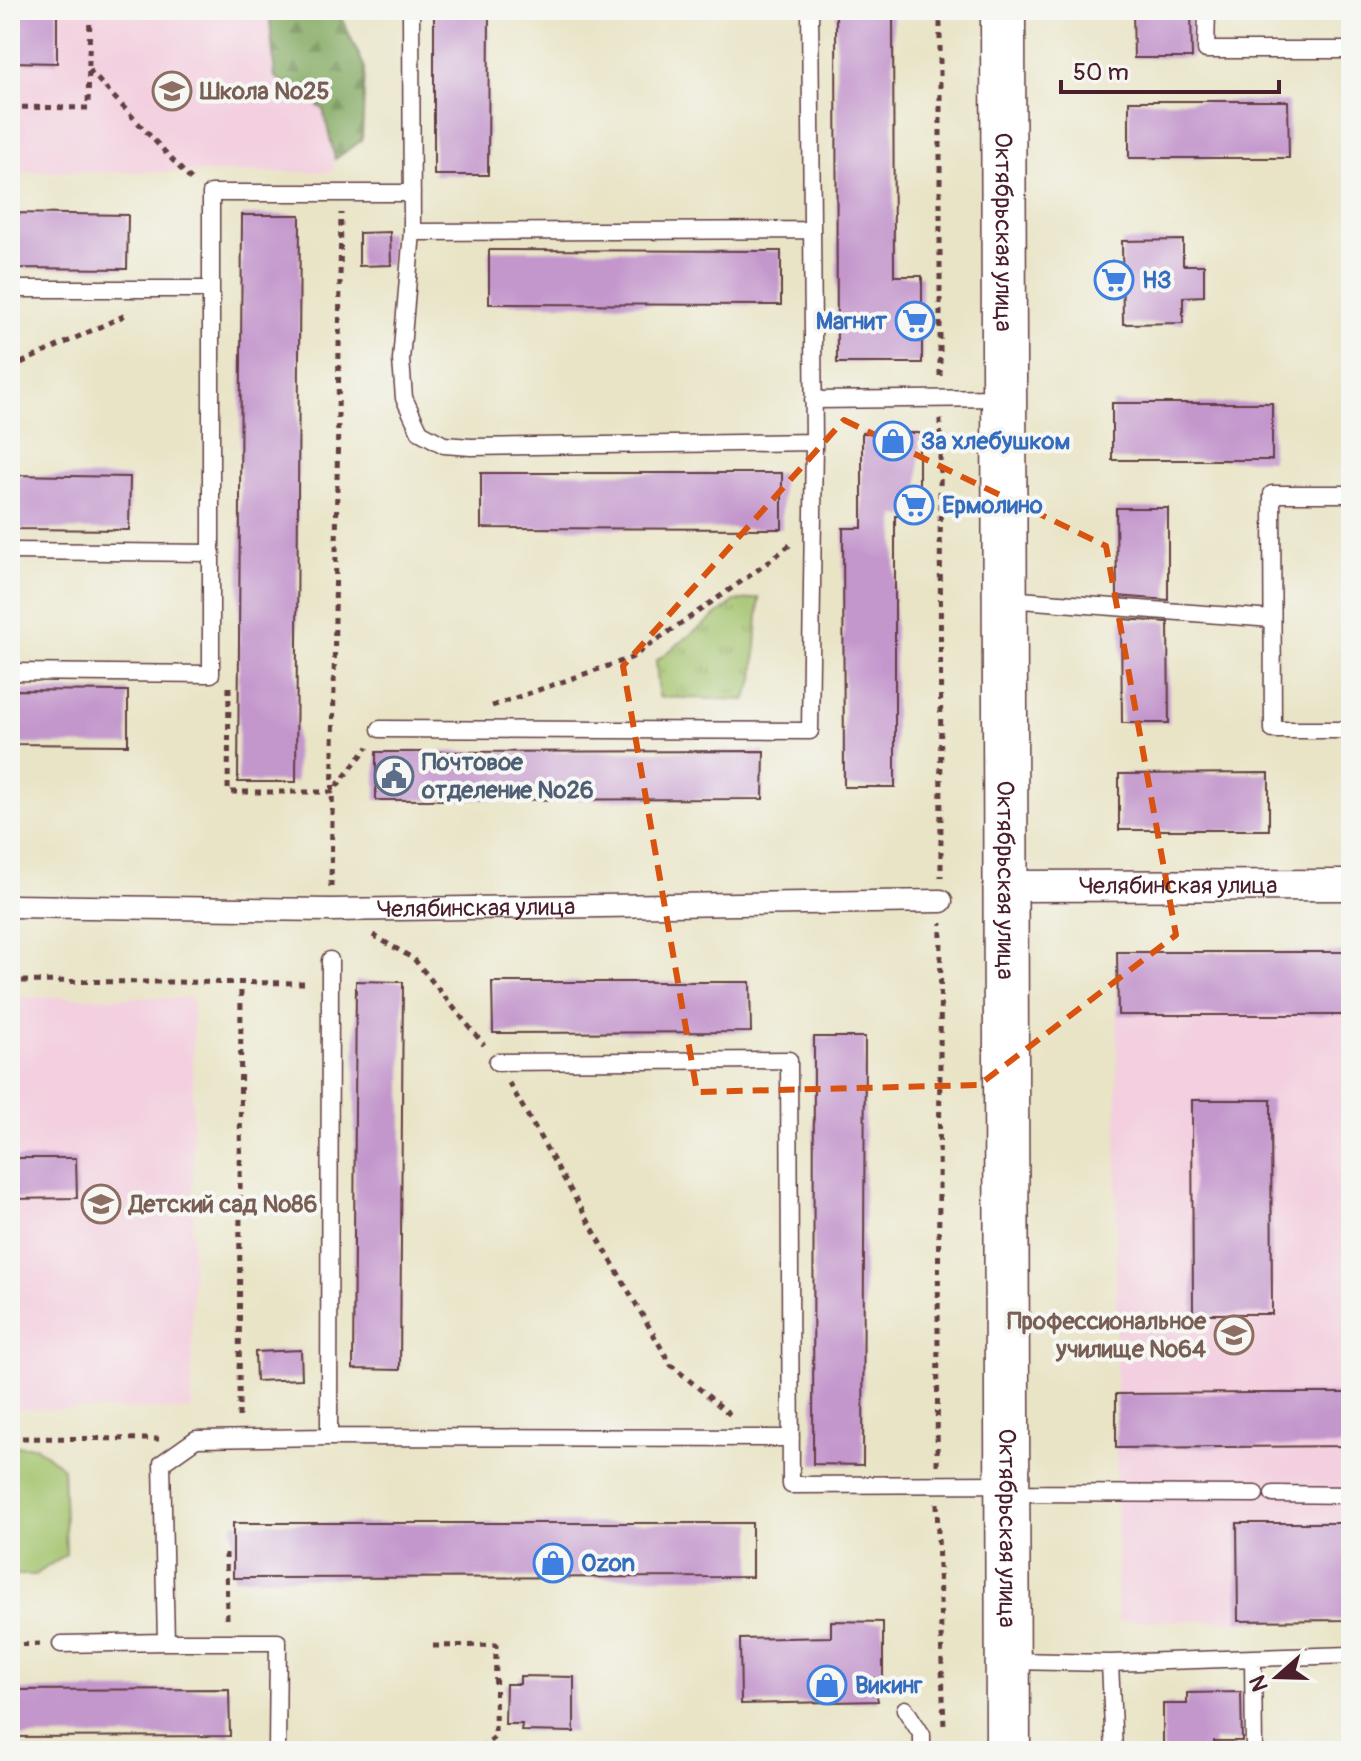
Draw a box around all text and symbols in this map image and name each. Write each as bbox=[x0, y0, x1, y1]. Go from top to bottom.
scale bar bbox=[1061, 44, 1279, 94]
text: 50 m bbox=[1073, 58, 1129, 87]
school or university icon: Школа №25 bbox=[151, 70, 193, 112]
place label: Школа №25 bbox=[199, 77, 329, 106]
street label: Октябрьская улица bbox=[989, 132, 1018, 332]
supermarket icon: НЗ bbox=[1093, 259, 1135, 301]
place label: НЗ bbox=[1142, 266, 1172, 295]
supermarket icon: Магнит bbox=[894, 300, 936, 342]
place label: Магнит bbox=[816, 307, 888, 336]
shop icon: За хлебушком bbox=[872, 420, 914, 462]
place label: За хлебушком bbox=[921, 427, 1070, 456]
supermarket icon: Ермолино bbox=[893, 484, 935, 526]
place label: Ермолино bbox=[942, 491, 1043, 520]
place label: Почтовое отделение №26 bbox=[421, 748, 594, 805]
public building icon: Почтовое отделение №26 bbox=[373, 755, 415, 797]
street label: Октябрьская улица bbox=[991, 780, 1020, 980]
street label: Челябинская улица bbox=[1079, 871, 1277, 900]
street label: Челябинская улица bbox=[376, 892, 575, 924]
school or university icon: Детский сад №86 bbox=[80, 1183, 122, 1225]
place label: Детский сад №86 bbox=[127, 1190, 317, 1219]
place label: Профессиональное училище №64 bbox=[1007, 1307, 1207, 1364]
school or university icon: Профессиональное училище №64 bbox=[1213, 1314, 1255, 1356]
street label: Октябрьская улица bbox=[993, 1428, 1022, 1628]
shop icon: Ozon bbox=[532, 1542, 574, 1584]
place label: Ozon bbox=[581, 1549, 635, 1578]
north arrow bbox=[1237, 1637, 1317, 1717]
shop icon: Викинг bbox=[806, 1664, 848, 1706]
place label: Викинг bbox=[855, 1671, 923, 1700]
text: N bbox=[1243, 1672, 1275, 1695]

